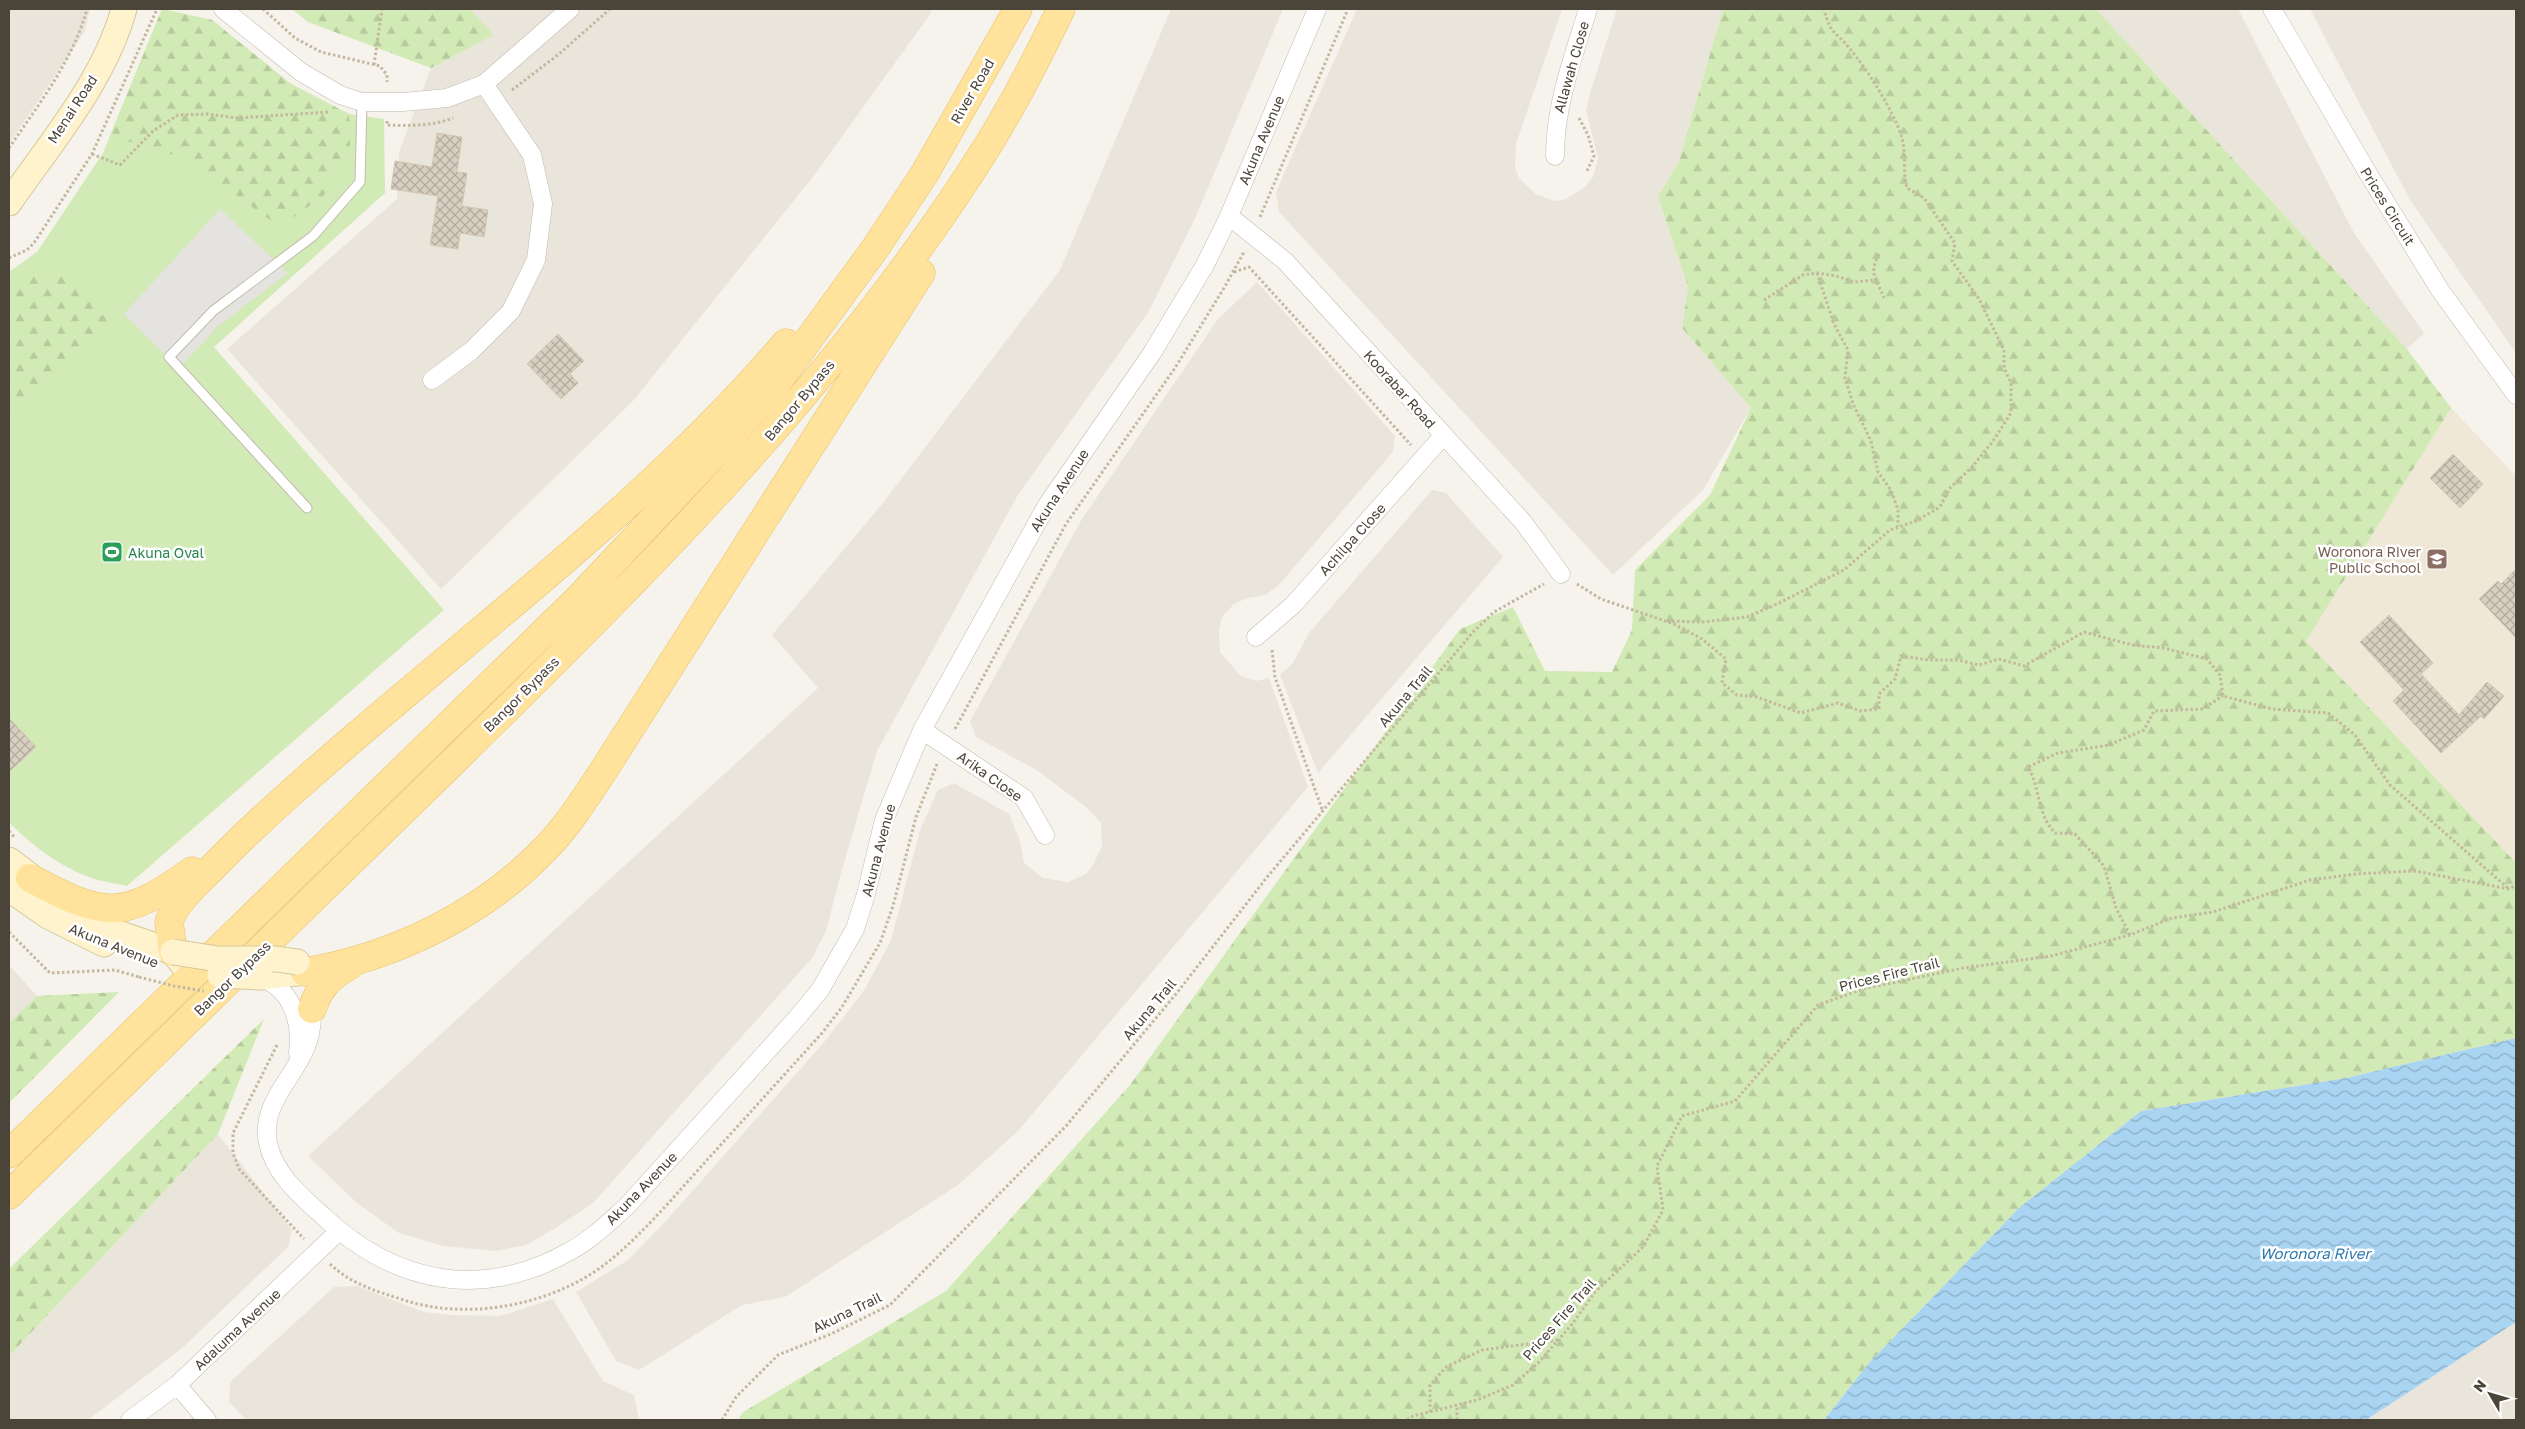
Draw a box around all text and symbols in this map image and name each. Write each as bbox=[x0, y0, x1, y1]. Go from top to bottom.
street label: Allawah Close bbox=[1550, 19, 1592, 115]
street label: River Road bbox=[947, 55, 997, 127]
street label: Menai Road bbox=[44, 72, 100, 146]
street label: Akuna Avenue bbox=[1235, 93, 1287, 187]
street label: Prices Circuit bbox=[2357, 164, 2419, 248]
street label: Koorabar Road bbox=[1360, 346, 1440, 432]
street label: Bangor Bypass bbox=[760, 356, 838, 444]
street label: Akuna Avenue bbox=[1026, 445, 1092, 535]
street label: Achilpa Close bbox=[1315, 499, 1389, 579]
sports icon: Akuna Oval bbox=[100, 540, 124, 564]
place label: Woronora River Public School bbox=[2318, 543, 2422, 576]
place label: Akuna Oval bbox=[128, 544, 204, 561]
school or university icon: Woronora River Public School bbox=[2425, 547, 2449, 571]
street label: Bangor Bypass bbox=[480, 653, 562, 735]
street label: Akuna Trail bbox=[1374, 662, 1436, 730]
street label: Arika Close bbox=[954, 747, 1026, 805]
street label: Akuna Avenue bbox=[857, 802, 899, 898]
street label: Akuna Avenue bbox=[67, 919, 161, 971]
street label: Bangor Bypass bbox=[190, 937, 274, 1019]
street label: Prices Fire Trail bbox=[1837, 953, 1941, 995]
street label: Akuna Trail bbox=[1118, 975, 1180, 1043]
street label: Akuna Avenue bbox=[602, 1148, 680, 1228]
water label: Woronora River bbox=[2260, 1244, 2372, 1262]
street label: Prices Fire Trail bbox=[1519, 1275, 1599, 1363]
street label: Adaluma Avenue bbox=[190, 1285, 284, 1373]
street label: Akuna Trail bbox=[810, 1288, 884, 1336]
north arrow bbox=[2465, 1369, 2515, 1419]
text: N bbox=[2469, 1376, 2489, 1395]

